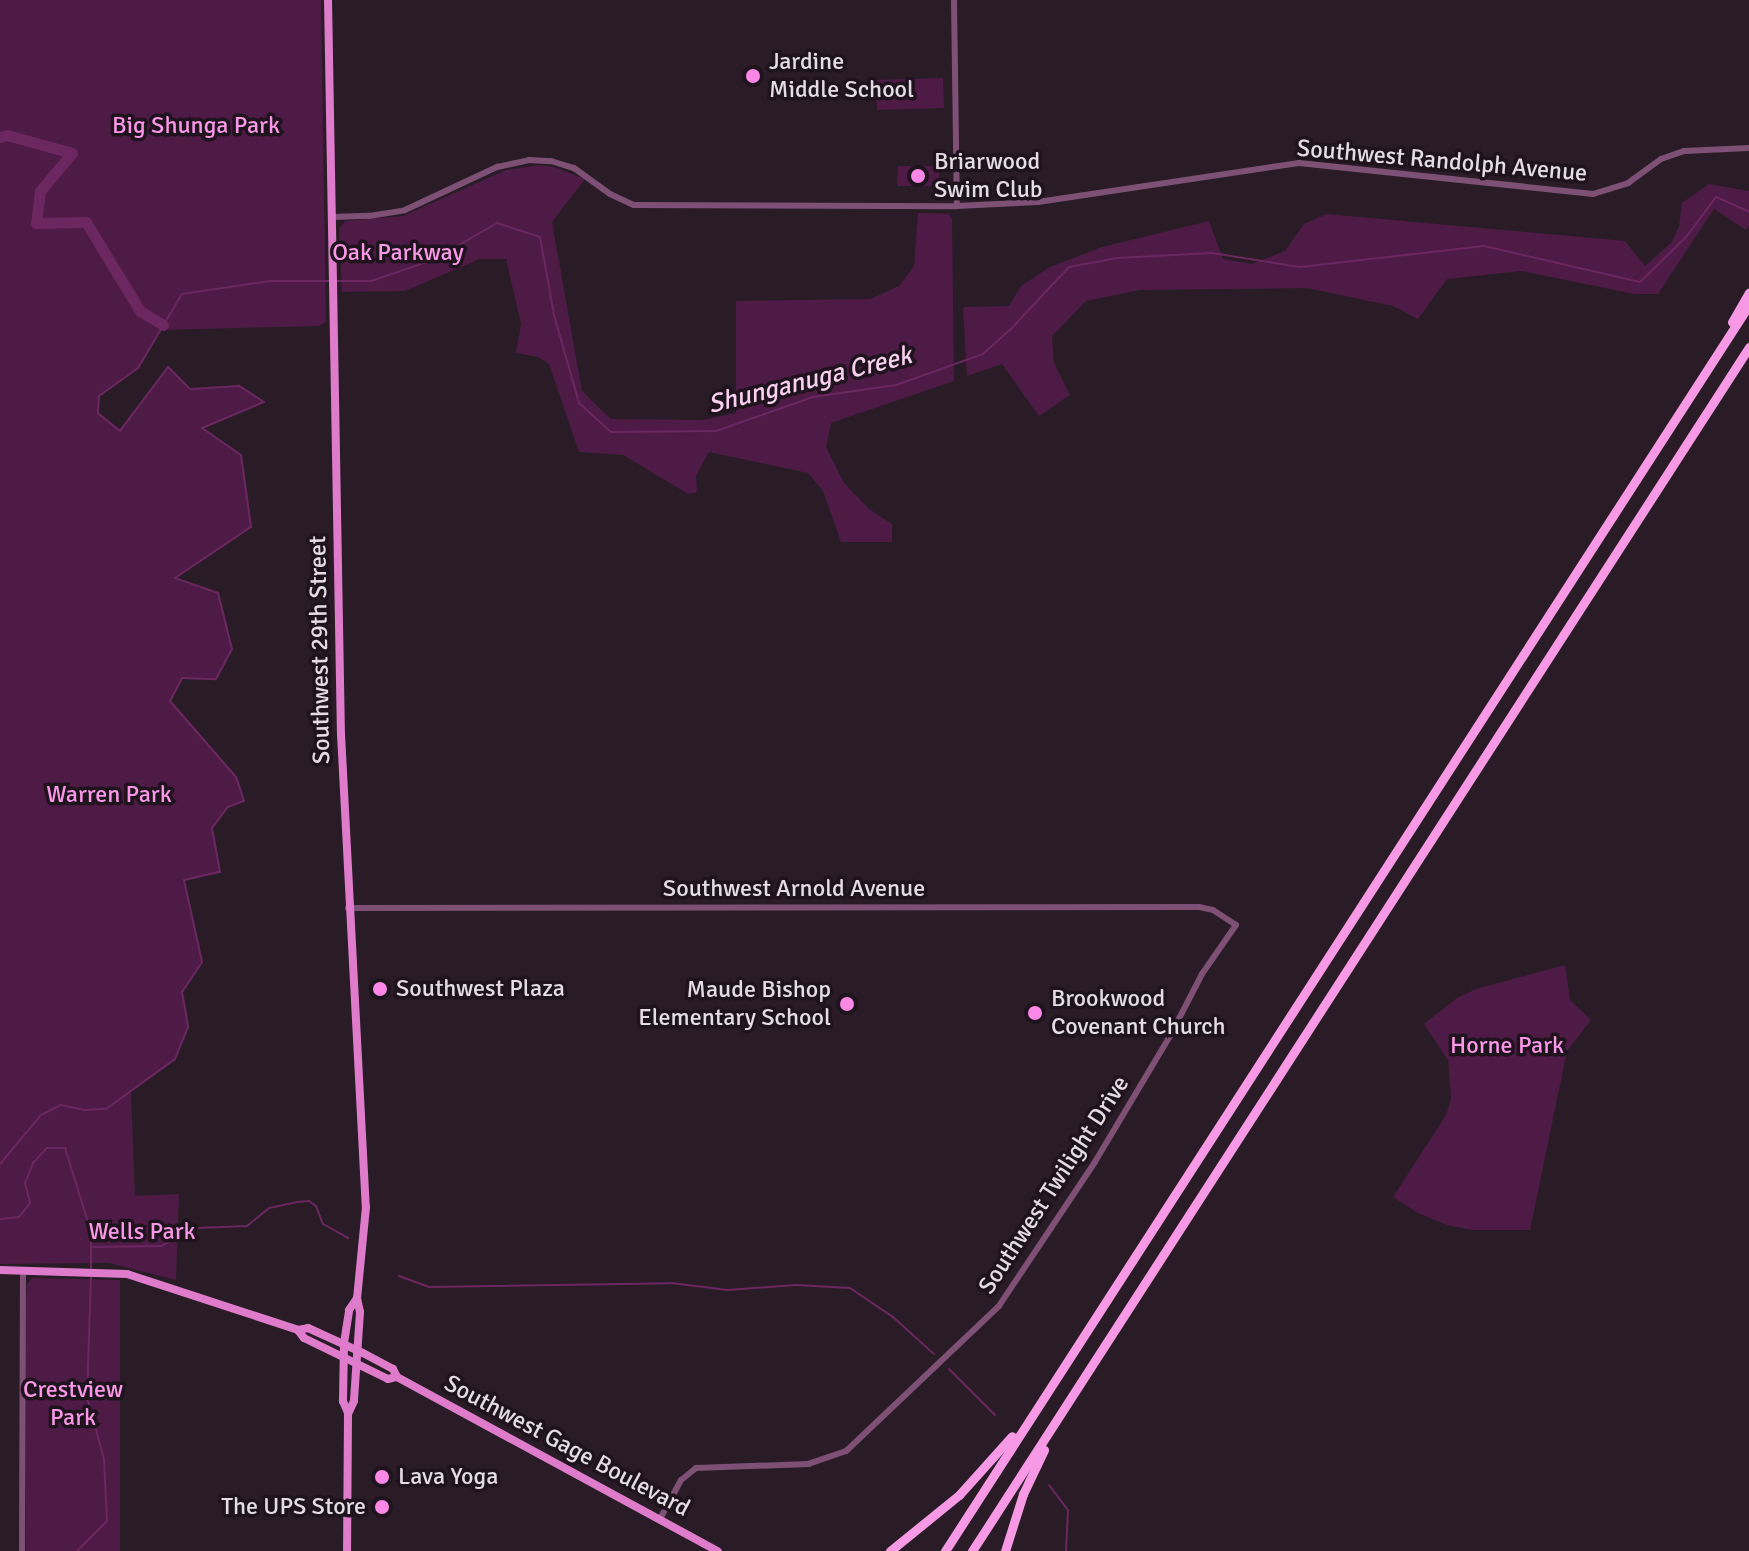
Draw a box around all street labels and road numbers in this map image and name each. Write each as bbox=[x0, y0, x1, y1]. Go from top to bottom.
street label: Southwest Randolph Avenue bbox=[1296, 134, 1588, 188]
street label: Southwest 29th Street bbox=[304, 536, 336, 764]
street label: Southwest Arnold Avenue bbox=[663, 875, 925, 903]
street label: Southwest Twilight Drive bbox=[973, 1071, 1135, 1299]
street label: Southwest Gage Boulevard bbox=[439, 1369, 695, 1523]

